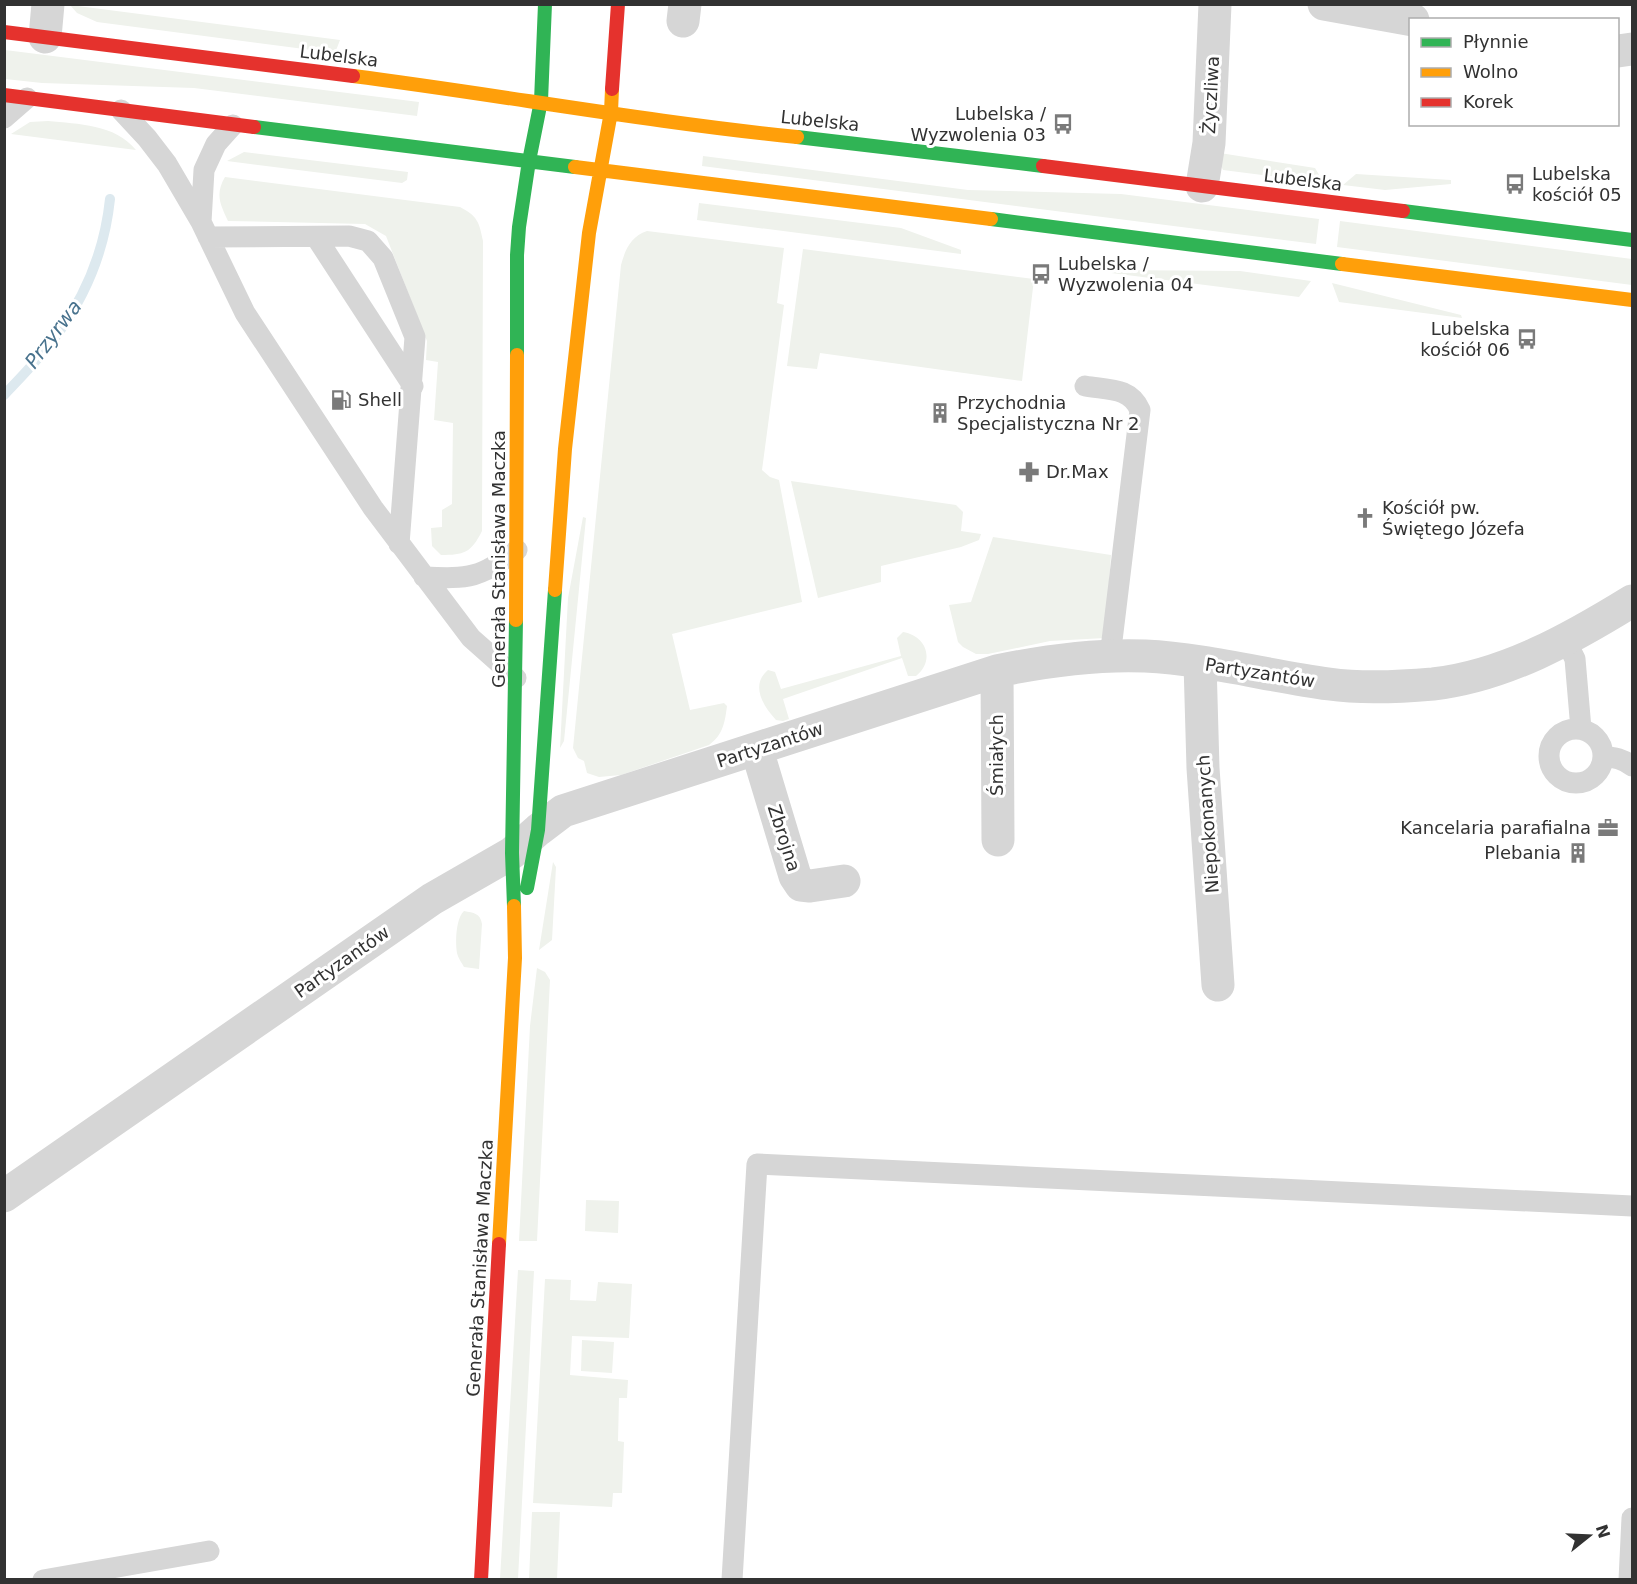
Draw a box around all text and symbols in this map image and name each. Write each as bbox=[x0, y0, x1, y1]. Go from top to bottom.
legend bbox=[1409, 18, 1619, 126]
text: Płynnie bbox=[1463, 31, 1529, 52]
street label: Lubelska bbox=[299, 40, 380, 71]
street label: Życzliwa bbox=[1198, 55, 1223, 135]
text: Wolno bbox=[1463, 61, 1518, 82]
text: Korek bbox=[1463, 91, 1514, 112]
place label: Lubelska / Wyzwolenia 03 bbox=[911, 103, 1047, 145]
street label: Lubelska bbox=[780, 106, 861, 135]
bus stop icon: Lubelska / Wyzwolenia 03 bbox=[1051, 112, 1075, 136]
place label: Lubelska kościół 05 bbox=[1532, 163, 1622, 205]
street label: Lubelska bbox=[1263, 164, 1344, 195]
bus stop icon: Lubelska kościół 05 bbox=[1503, 172, 1527, 196]
place label: Lubelska / Wyzwolenia 04 bbox=[1058, 253, 1193, 295]
bus stop icon: Lubelska / Wyzwolenia 04 bbox=[1029, 262, 1053, 286]
water label: Przyrwa bbox=[20, 295, 86, 373]
place label: Lubelska kościół 06 bbox=[1420, 318, 1510, 360]
bus stop icon: Lubelska kościół 06 bbox=[1515, 327, 1539, 351]
fuel station icon: Shell bbox=[329, 388, 353, 412]
place label: Shell bbox=[358, 389, 402, 410]
place label: Przychodnia Specjalistyczna Nr 2 bbox=[957, 392, 1140, 434]
building icon: Przychodnia Specjalistyczna Nr 2 bbox=[928, 401, 952, 425]
street label: Generała Stanisława Maczka bbox=[488, 430, 509, 688]
pharmacy icon: Dr.Max bbox=[1017, 460, 1041, 484]
place label: Dr.Max bbox=[1046, 461, 1109, 482]
place label: Kościół pw. Świętego Józefa bbox=[1382, 497, 1525, 539]
church icon: Kościół pw. Świętego Józefa bbox=[1353, 506, 1377, 530]
street label: Partyzantów bbox=[1204, 653, 1316, 692]
street label: Śmiałych bbox=[986, 714, 1007, 796]
street label: Partyzantów bbox=[714, 717, 826, 772]
street label: Niepokonanych bbox=[1192, 754, 1223, 894]
street label: Zbrojna bbox=[764, 802, 805, 874]
office icon: Kancelaria parafialna bbox=[1596, 816, 1620, 840]
place label: Kancelaria parafialna bbox=[1400, 817, 1591, 838]
building icon: Plebania bbox=[1566, 841, 1590, 865]
place label: Plebania bbox=[1484, 842, 1561, 863]
street label: Partyzantów bbox=[290, 921, 393, 1002]
street label: Generała Stanisława Maczka bbox=[462, 1139, 497, 1397]
north arrow bbox=[1559, 1506, 1619, 1566]
text: N bbox=[1592, 1522, 1614, 1541]

